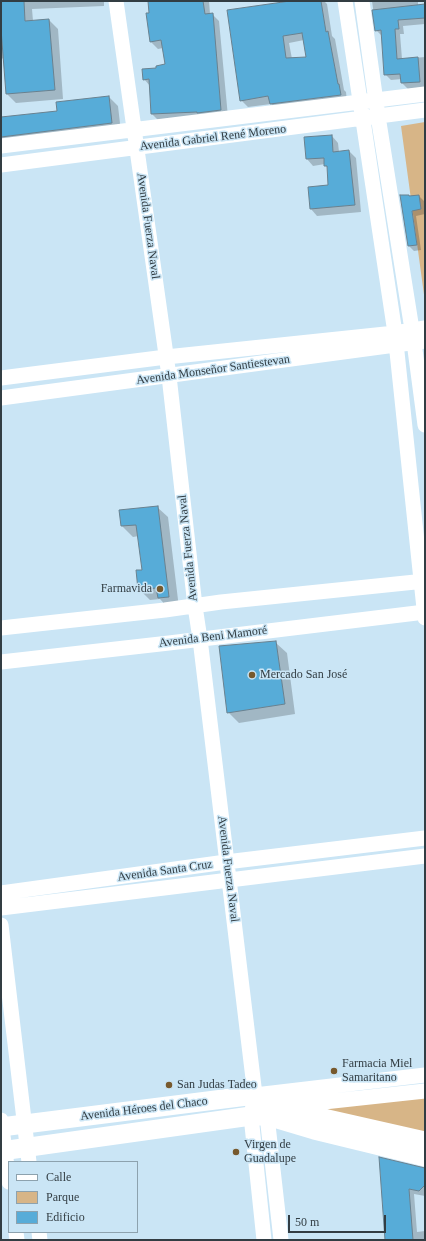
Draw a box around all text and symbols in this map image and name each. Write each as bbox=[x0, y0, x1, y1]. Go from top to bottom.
street label: Avenida Gabriel René Moreno bbox=[139, 122, 287, 154]
street label: Avenida Fuerza Naval bbox=[133, 172, 163, 280]
street label: Avenida Monseñor Santiestevan bbox=[135, 352, 291, 388]
street label: Avenida Fuerza Naval bbox=[175, 494, 201, 602]
place label: Farmavida bbox=[101, 582, 152, 596]
marker: Farmavida bbox=[155, 584, 165, 594]
street label: Avenida Beni Mamoré bbox=[158, 623, 268, 651]
place label: Mercado San José bbox=[260, 668, 347, 682]
marker: Mercado San José bbox=[247, 670, 257, 680]
street label: Avenida Fuerza Naval bbox=[214, 815, 242, 923]
street label: Avenida Santa Cruz bbox=[117, 857, 213, 885]
place label: Farmacia Miel Samaritano bbox=[342, 1057, 412, 1085]
marker: Farmacia Miel Samaritano bbox=[329, 1066, 339, 1076]
place label: San Judas Tadeo bbox=[177, 1078, 257, 1092]
marker: San Judas Tadeo bbox=[164, 1080, 174, 1090]
street label: Avenida Héroes del Chaco bbox=[80, 1094, 208, 1124]
place label: Virgen de Guadalupe bbox=[244, 1138, 296, 1166]
marker: Virgen de Guadalupe bbox=[231, 1147, 241, 1157]
legend bbox=[8, 1161, 138, 1233]
text: Calle bbox=[46, 1170, 71, 1184]
text: Parque bbox=[46, 1190, 79, 1204]
scale bar bbox=[290, 1207, 388, 1233]
text: Edificio bbox=[46, 1210, 85, 1224]
text: 50 m bbox=[295, 1215, 319, 1229]

